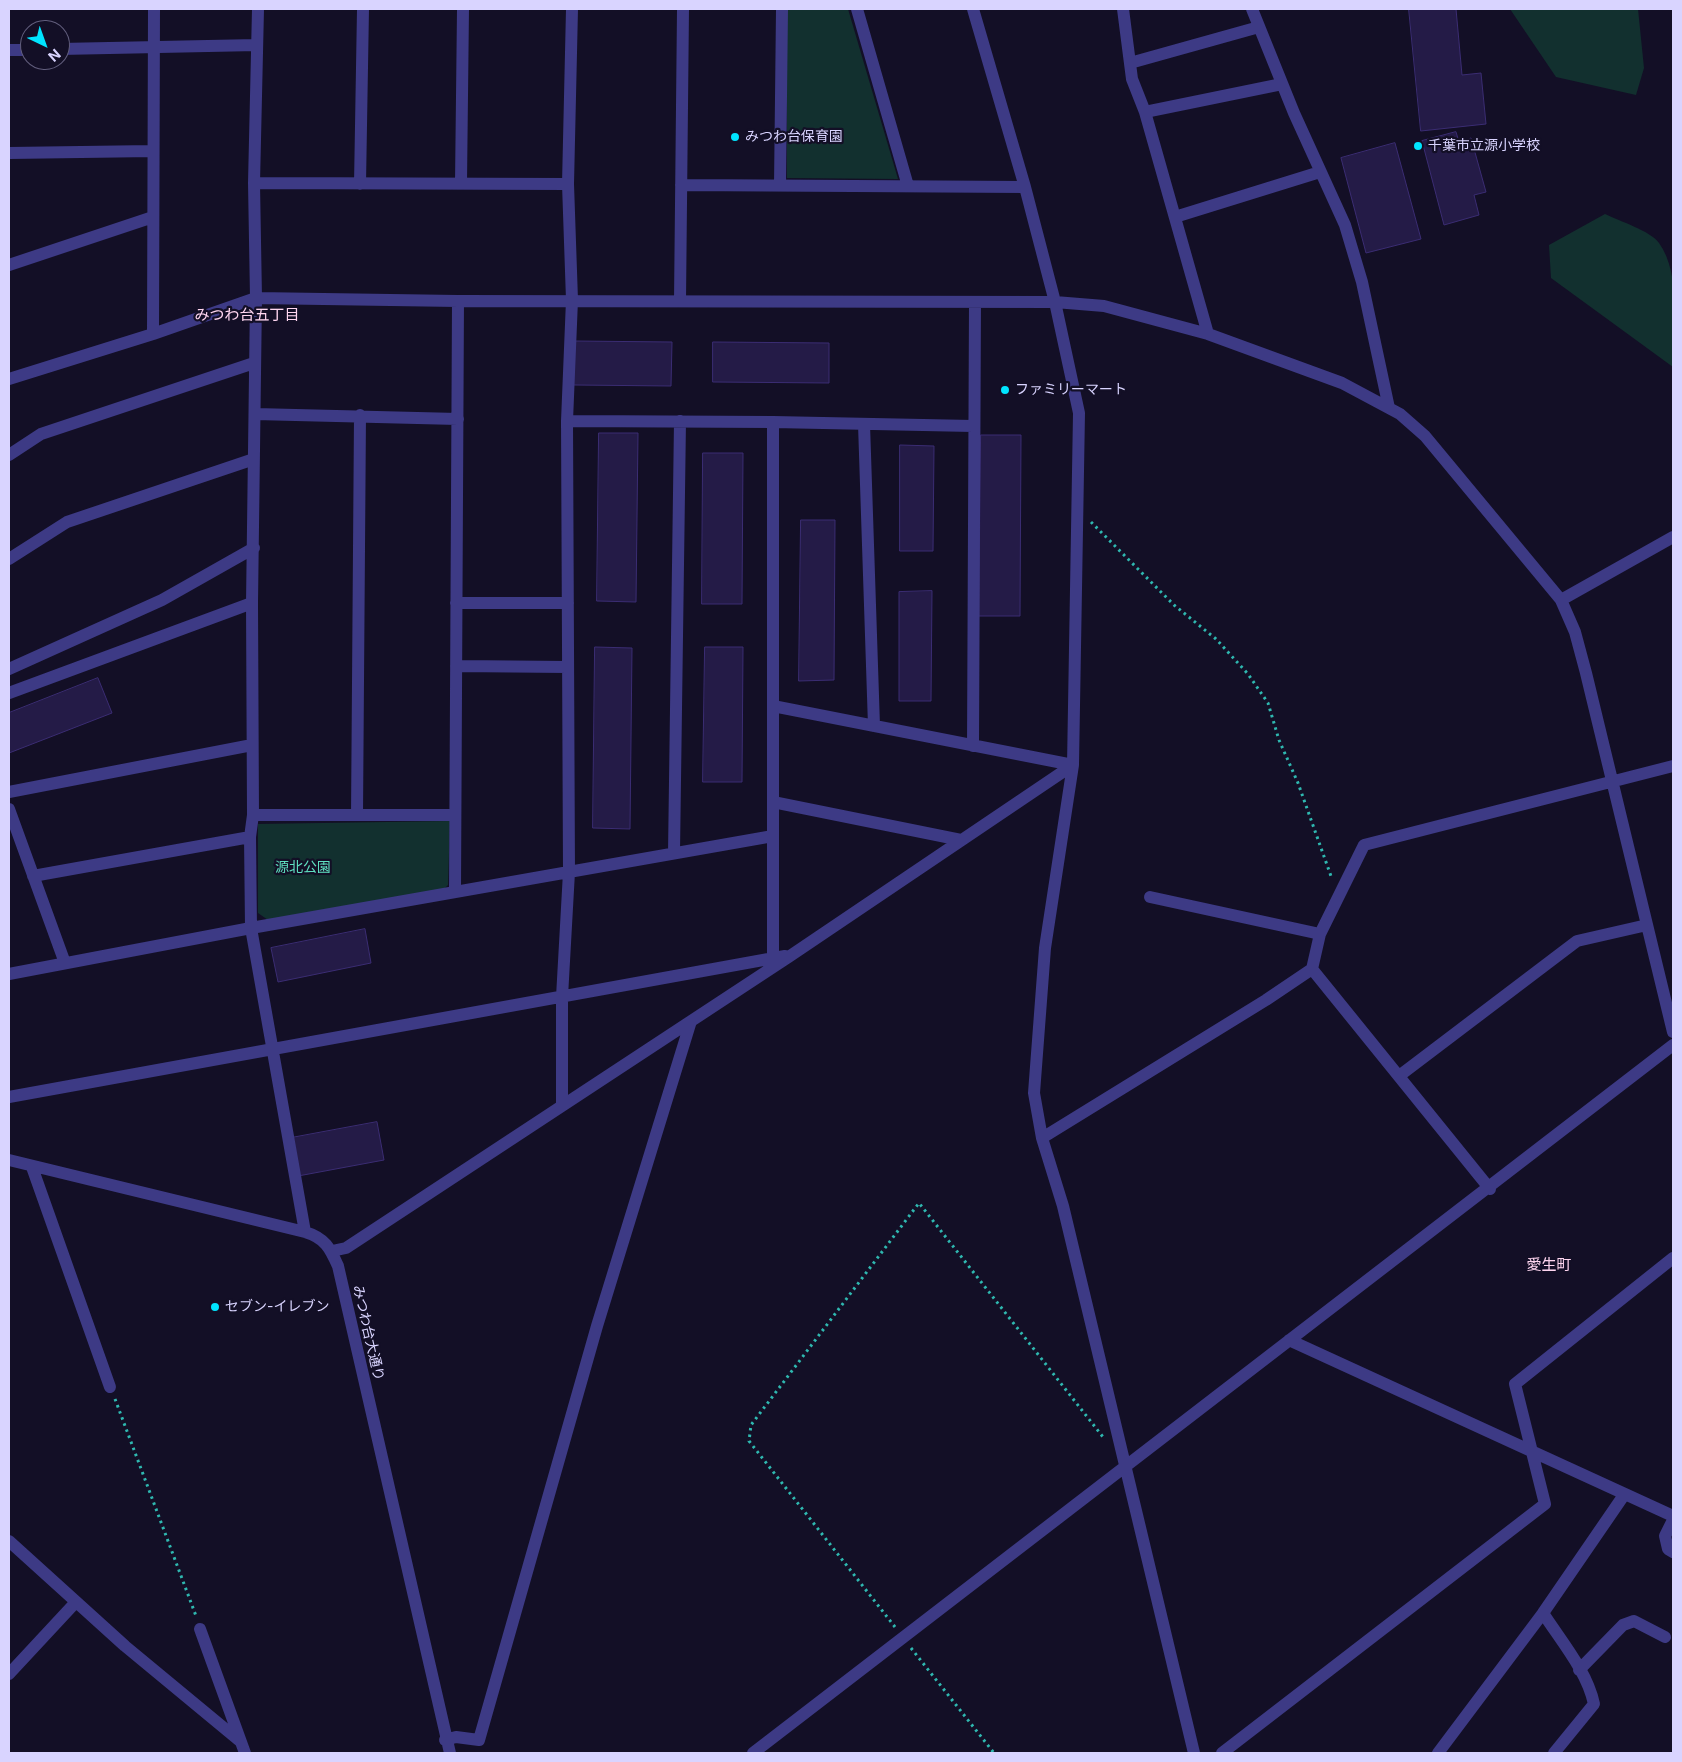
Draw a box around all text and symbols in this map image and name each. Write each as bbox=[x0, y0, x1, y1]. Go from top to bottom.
north arrow bbox=[20, 20, 70, 70]
text: N bbox=[45, 46, 64, 66]
place label: みつわ台保育園 bbox=[745, 129, 843, 145]
marker: みつわ台保育園 bbox=[729, 131, 741, 143]
place label: 千葉市立源小学校 bbox=[1428, 138, 1540, 154]
marker: 千葉市立源小学校 bbox=[1412, 140, 1424, 152]
district label: みつわ台五丁目 bbox=[195, 306, 299, 324]
place label: ファミリーマート bbox=[1015, 382, 1127, 398]
marker: ファミリーマート bbox=[999, 384, 1011, 396]
park label: 源北公園 bbox=[275, 860, 331, 876]
district label: 愛生町 bbox=[1527, 1256, 1571, 1274]
street label: みつわ台大通り bbox=[349, 1283, 387, 1383]
place label: セブン-イレブン bbox=[225, 1299, 329, 1315]
marker: セブン-イレブン bbox=[209, 1301, 221, 1313]

